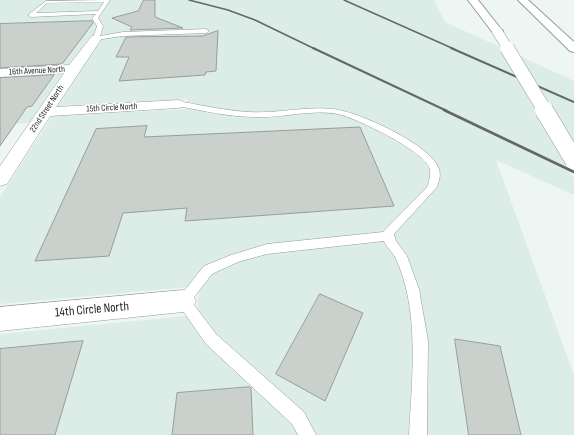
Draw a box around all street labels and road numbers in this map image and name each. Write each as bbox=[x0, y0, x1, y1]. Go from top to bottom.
street label: 16th Avenue North bbox=[9, 64, 65, 78]
street label: 22nd Street North bbox=[28, 83, 66, 135]
street label: 15th Circle North bbox=[86, 101, 138, 115]
street label: 14th Circle North bbox=[54, 299, 130, 321]

